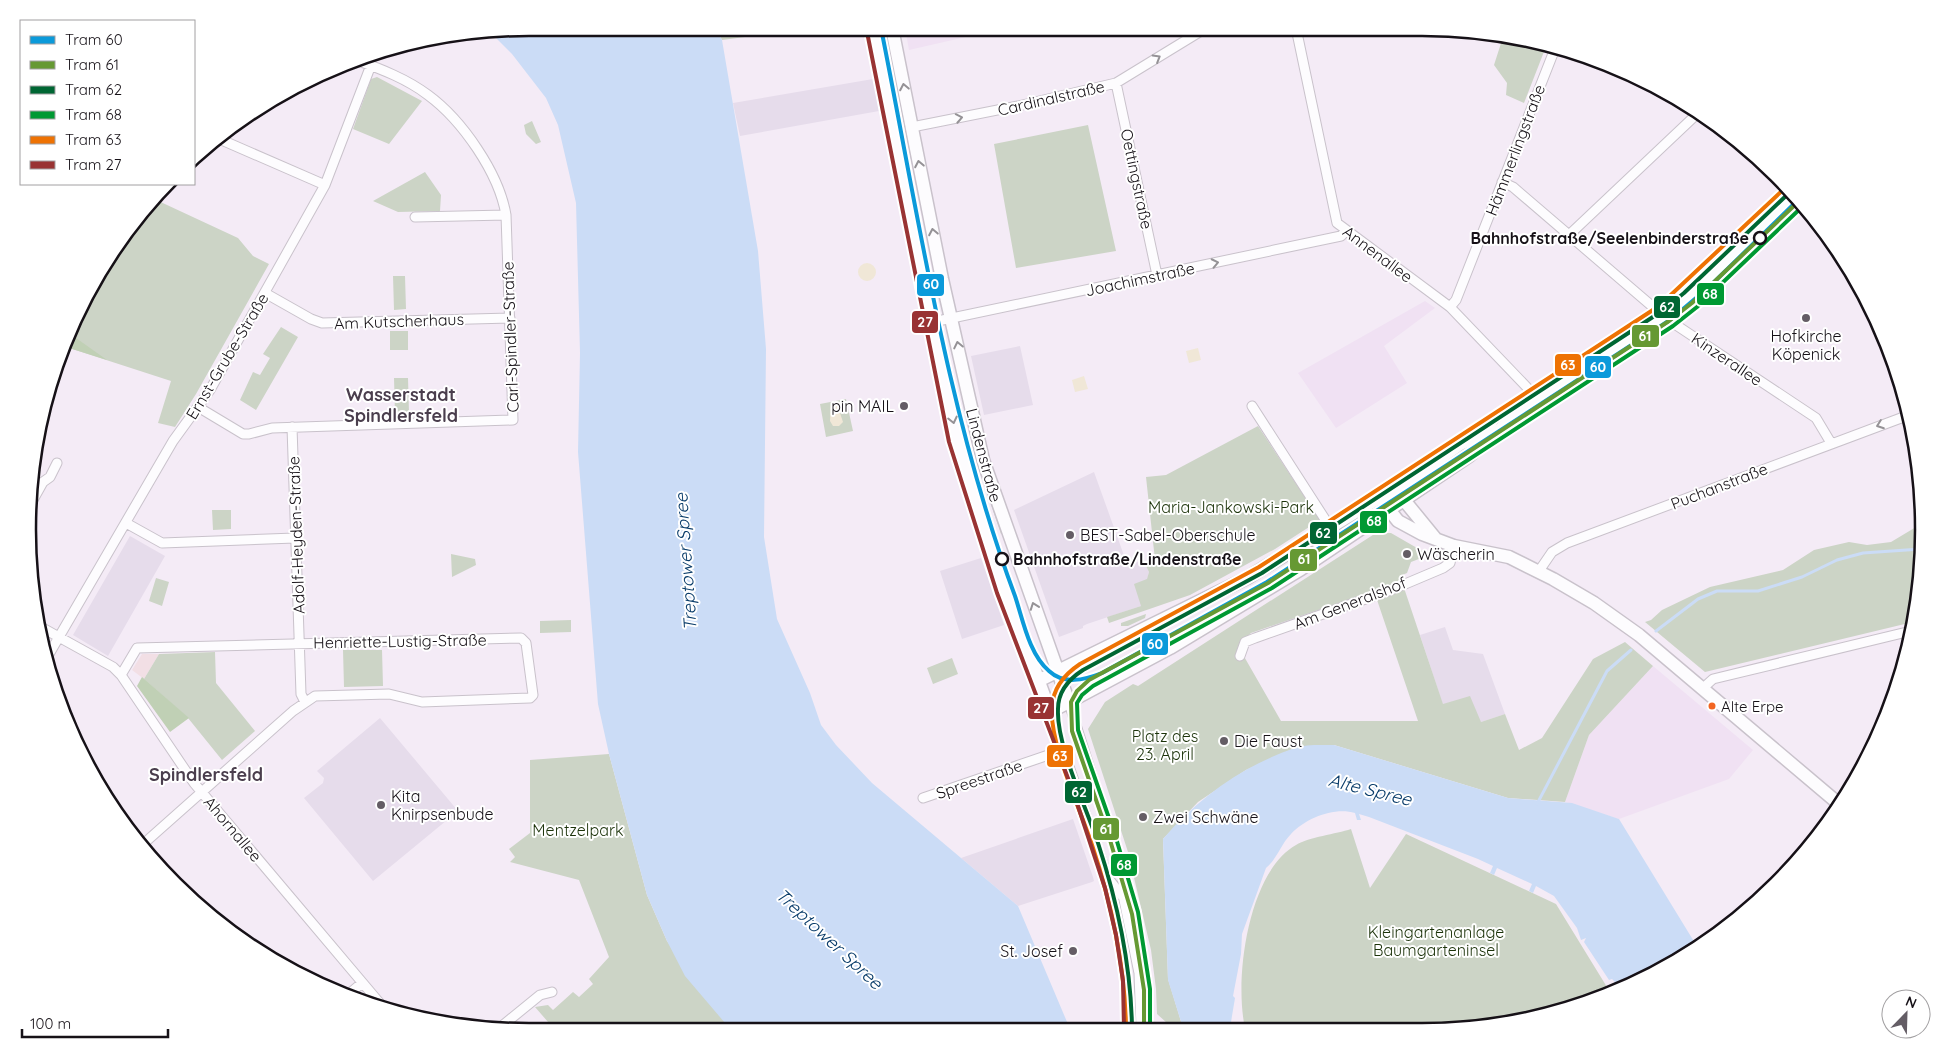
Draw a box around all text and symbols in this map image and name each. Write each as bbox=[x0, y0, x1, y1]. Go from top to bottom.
legend bbox=[20, 20, 195, 185]
text: Tram 60 bbox=[65, 30, 123, 49]
one-way arrow bbox=[1152, 54, 1161, 64]
text: Tram 61 bbox=[65, 55, 119, 74]
street label: Cardinalstraße bbox=[996, 76, 1106, 120]
text: Tram 62 bbox=[65, 80, 122, 99]
street label: Hämmerlingstraße bbox=[1481, 81, 1549, 219]
one-way arrow bbox=[899, 82, 909, 91]
text: Tram 68 bbox=[65, 105, 122, 124]
one-way arrow bbox=[955, 113, 964, 124]
street label: Oettingstraße bbox=[1117, 127, 1157, 231]
text: Tram 63 bbox=[65, 130, 122, 149]
text: Tram 27 bbox=[65, 155, 122, 174]
one-way arrow bbox=[914, 160, 925, 168]
street label: Annenallee bbox=[1339, 221, 1417, 287]
one-way arrow bbox=[928, 228, 938, 236]
place label: Bahnhofstraße/Seelenbinderstraße bbox=[1470, 228, 1749, 248]
marker: Bahnhofstraße/Seelenbinderstraße bbox=[1753, 231, 1767, 245]
street label: Joachimstraße bbox=[1084, 258, 1196, 300]
one-way arrow bbox=[1211, 258, 1220, 269]
street label: Carl-Spindler-Straße bbox=[497, 261, 523, 413]
line badge: 60 bbox=[916, 273, 945, 297]
text: 60 bbox=[923, 275, 940, 293]
line badge: 68 bbox=[1696, 282, 1725, 306]
text: 68 bbox=[1702, 285, 1718, 303]
street label: Ernst-Grube-Straße bbox=[181, 289, 273, 423]
line badge: 62 bbox=[1653, 295, 1681, 319]
text: 62 bbox=[1659, 298, 1675, 316]
street label: Am Kutscherhaus bbox=[334, 309, 464, 333]
line badge: 27 bbox=[911, 310, 939, 334]
marker: Hofkirche Köpenick bbox=[1800, 312, 1812, 324]
text: 27 bbox=[917, 313, 933, 331]
line badge: 61 bbox=[1631, 324, 1660, 348]
place label: Hofkirche Köpenick bbox=[1770, 326, 1842, 364]
text: 61 bbox=[1639, 327, 1651, 345]
street label: Kinzerallee bbox=[1688, 328, 1766, 390]
one-way arrow bbox=[954, 341, 964, 350]
line badge: 63 bbox=[1554, 353, 1582, 377]
line badge: 60 bbox=[1584, 355, 1612, 379]
text: 63 bbox=[1560, 356, 1576, 374]
text: 60 bbox=[1590, 358, 1607, 376]
district label: Wasserstadt Spindlersfeld bbox=[344, 383, 458, 427]
place label: pin MAIL bbox=[831, 396, 894, 416]
marker: pin MAIL bbox=[898, 400, 910, 412]
street label: Lindenstraße bbox=[962, 406, 1006, 504]
one-way arrow bbox=[947, 416, 958, 425]
one-way arrow bbox=[1876, 419, 1885, 429]
street label: Adolf-Heyden-Straße bbox=[283, 456, 309, 614]
street label: Puchanstraße bbox=[1668, 458, 1770, 514]
water label: Treptower Spree bbox=[669, 492, 702, 632]
park label: Maria-Jankowski-Park bbox=[1148, 497, 1314, 517]
line badge: 68 bbox=[1359, 510, 1388, 534]
text: 68 bbox=[1366, 512, 1382, 530]
line badge: 62 bbox=[1309, 521, 1338, 545]
text: 62 bbox=[1315, 524, 1331, 542]
place label: BEST-Sabel-Oberschule bbox=[1080, 525, 1255, 545]
marker: BEST-Sabel-Oberschule bbox=[1064, 529, 1076, 541]
place label: Wäscherin bbox=[1417, 544, 1495, 564]
line badge: 61 bbox=[1289, 548, 1318, 572]
marker: Wäscherin bbox=[1401, 548, 1413, 560]
place label: Bahnhofstraße/Lindenstraße bbox=[1013, 549, 1242, 569]
text: 61 bbox=[1298, 550, 1310, 568]
marker: Bahnhofstraße/Lindenstraße bbox=[995, 552, 1009, 566]
street label: Am Generalshof bbox=[1291, 572, 1409, 634]
one-way arrow bbox=[1030, 603, 1040, 611]
street label: Henriette-Lustig-Straße bbox=[313, 629, 487, 653]
line badge: 60 bbox=[1141, 632, 1169, 656]
text: 60 bbox=[1147, 635, 1164, 653]
line badge: 27 bbox=[1027, 696, 1055, 720]
place label: Alte Erpe bbox=[1721, 697, 1784, 716]
text: 27 bbox=[1033, 699, 1049, 717]
marker: Alte Erpe bbox=[1707, 701, 1717, 711]
park label: Platz des 23. April bbox=[1132, 726, 1198, 764]
place label: Die Faust bbox=[1234, 731, 1303, 751]
marker: Die Faust bbox=[1218, 735, 1230, 747]
line badge: 63 bbox=[1046, 744, 1074, 768]
text: 63 bbox=[1052, 747, 1068, 765]
street label: Spreestraße bbox=[933, 755, 1025, 803]
district label: Spindlersfeld bbox=[149, 763, 263, 786]
water label: Alte Spree bbox=[1326, 768, 1415, 811]
line badge: 62 bbox=[1064, 780, 1093, 804]
text: 62 bbox=[1071, 783, 1087, 801]
place label: Kita Knirpsenbude bbox=[391, 786, 494, 824]
street label: Ahornallee bbox=[200, 792, 266, 866]
marker: Kita Knirpsenbude bbox=[375, 799, 387, 811]
place label: Zwei Schwäne bbox=[1153, 807, 1259, 827]
marker: Zwei Schwäne bbox=[1137, 811, 1149, 823]
line badge: 61 bbox=[1092, 817, 1120, 841]
park label: Mentzelpark bbox=[532, 820, 624, 840]
text: 61 bbox=[1100, 820, 1112, 838]
line badge: 68 bbox=[1110, 853, 1138, 877]
text: 68 bbox=[1116, 856, 1132, 874]
water label: Treptower Spree bbox=[771, 883, 888, 995]
park label: Kleingartenanlage Baumgarteninsel bbox=[1368, 922, 1504, 960]
place label: St. Josef bbox=[1000, 941, 1063, 961]
marker: St. Josef bbox=[1067, 945, 1079, 957]
north arrow bbox=[1881, 989, 1931, 1039]
text: N bbox=[1903, 992, 1919, 1012]
scale bar bbox=[22, 1006, 169, 1038]
text: 100 m bbox=[30, 1014, 71, 1033]

